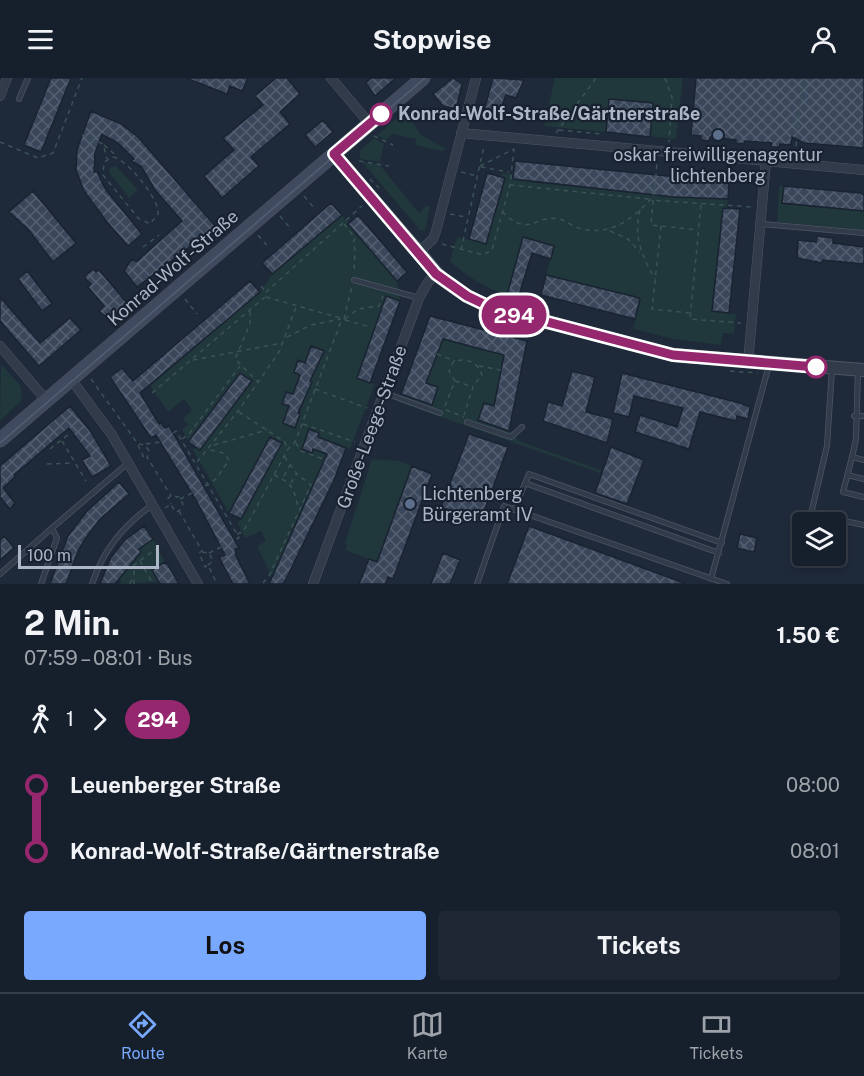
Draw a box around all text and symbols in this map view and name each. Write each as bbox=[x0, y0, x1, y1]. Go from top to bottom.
icon: menu bbox=[24, 23, 57, 56]
text: Stopwise bbox=[373, 23, 491, 55]
icon: person bbox=[807, 23, 840, 56]
marker: Konrad-Wolf-Straße/Gärtnerstraße bbox=[370, 103, 392, 125]
place label: Konrad-Wolf-Straße/Gärtnerstraße bbox=[398, 103, 700, 124]
marker: oskar freiwilligenagentur lichtenberg bbox=[711, 128, 725, 142]
place label: oskar freiwilligenagentur lichtenberg bbox=[613, 144, 823, 186]
street label: Konrad-Wolf-Straße bbox=[103, 205, 242, 330]
line badge: 294 bbox=[480, 296, 548, 334]
text: 294 bbox=[494, 303, 534, 328]
street label: Große-Leege-Straße bbox=[332, 342, 411, 511]
unlabelled marker bbox=[805, 356, 827, 378]
place label: Lichtenberg Bürgeramt IV bbox=[422, 483, 533, 525]
marker: Lichtenberg Bürgeramt IV bbox=[403, 497, 417, 511]
map controls bbox=[792, 512, 846, 566]
button: layers bbox=[792, 512, 846, 566]
scale bar bbox=[18, 542, 159, 570]
text: 100 m bbox=[27, 546, 71, 565]
text: 2 Min. bbox=[24, 604, 120, 642]
text: 1.50 € bbox=[776, 622, 840, 648]
text: 07:59 – 08:01 · Bus bbox=[24, 646, 192, 670]
icon: walk bbox=[24, 703, 57, 736]
icon: forward bbox=[83, 703, 116, 736]
text: 1 bbox=[66, 707, 74, 731]
text: 294 bbox=[137, 707, 178, 732]
text: Leuenberger Straße bbox=[70, 772, 281, 798]
text: 08:00 bbox=[786, 773, 840, 797]
text: Konrad-Wolf-Straße/Gärtnerstraße bbox=[70, 838, 440, 864]
text: 08:01 bbox=[790, 839, 840, 863]
button: Los bbox=[24, 911, 426, 980]
button: Tickets bbox=[438, 911, 840, 980]
tab: Route bbox=[121, 1008, 165, 1063]
tab: Karte bbox=[407, 1008, 447, 1063]
tab: Tickets bbox=[689, 1008, 743, 1063]

